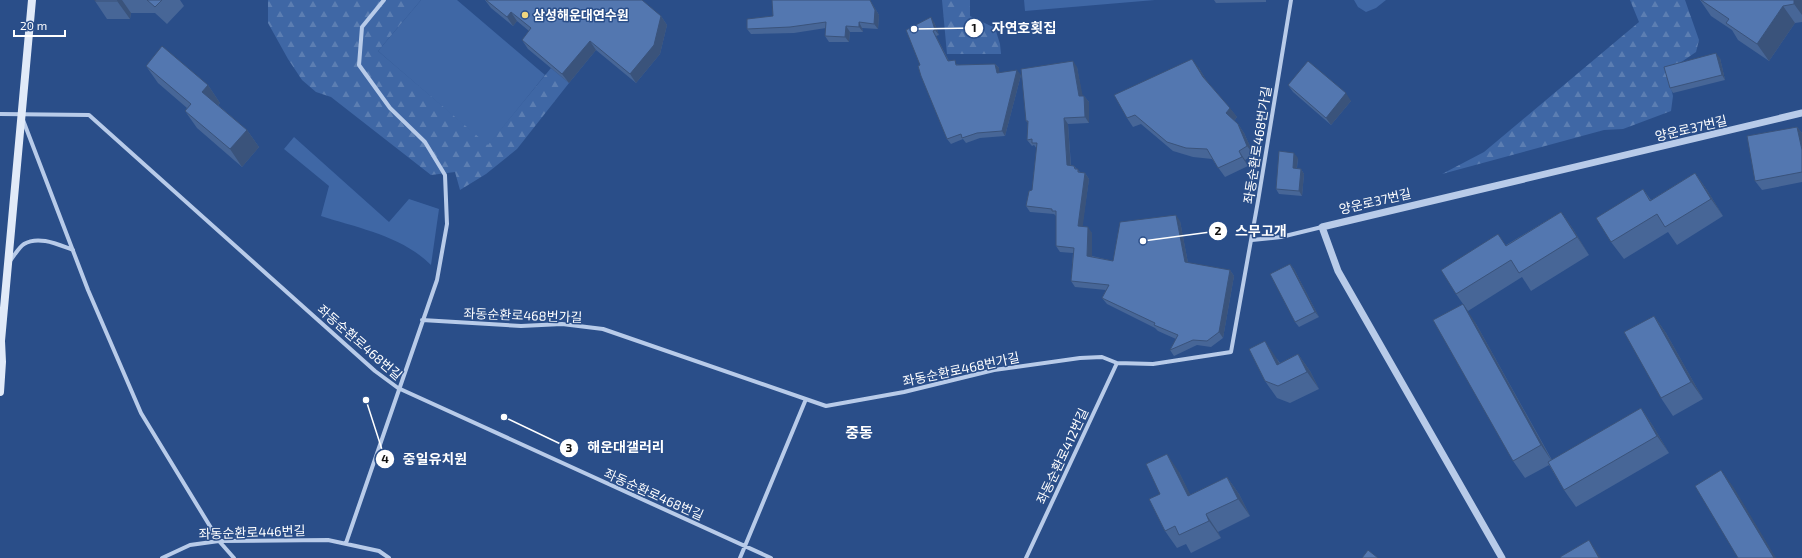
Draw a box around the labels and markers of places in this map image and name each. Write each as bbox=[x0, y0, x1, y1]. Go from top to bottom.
place label: 삼성해운대연수원 bbox=[533, 7, 629, 23]
marker: 삼성해운대연수원 bbox=[520, 10, 530, 20]
callout: 자연호횟집 bbox=[964, 15, 1064, 41]
callout: 스무고개 bbox=[1208, 218, 1295, 244]
callout: 해운대갤러리 bbox=[559, 435, 672, 461]
callout: 중일유치원 bbox=[375, 446, 475, 472]

